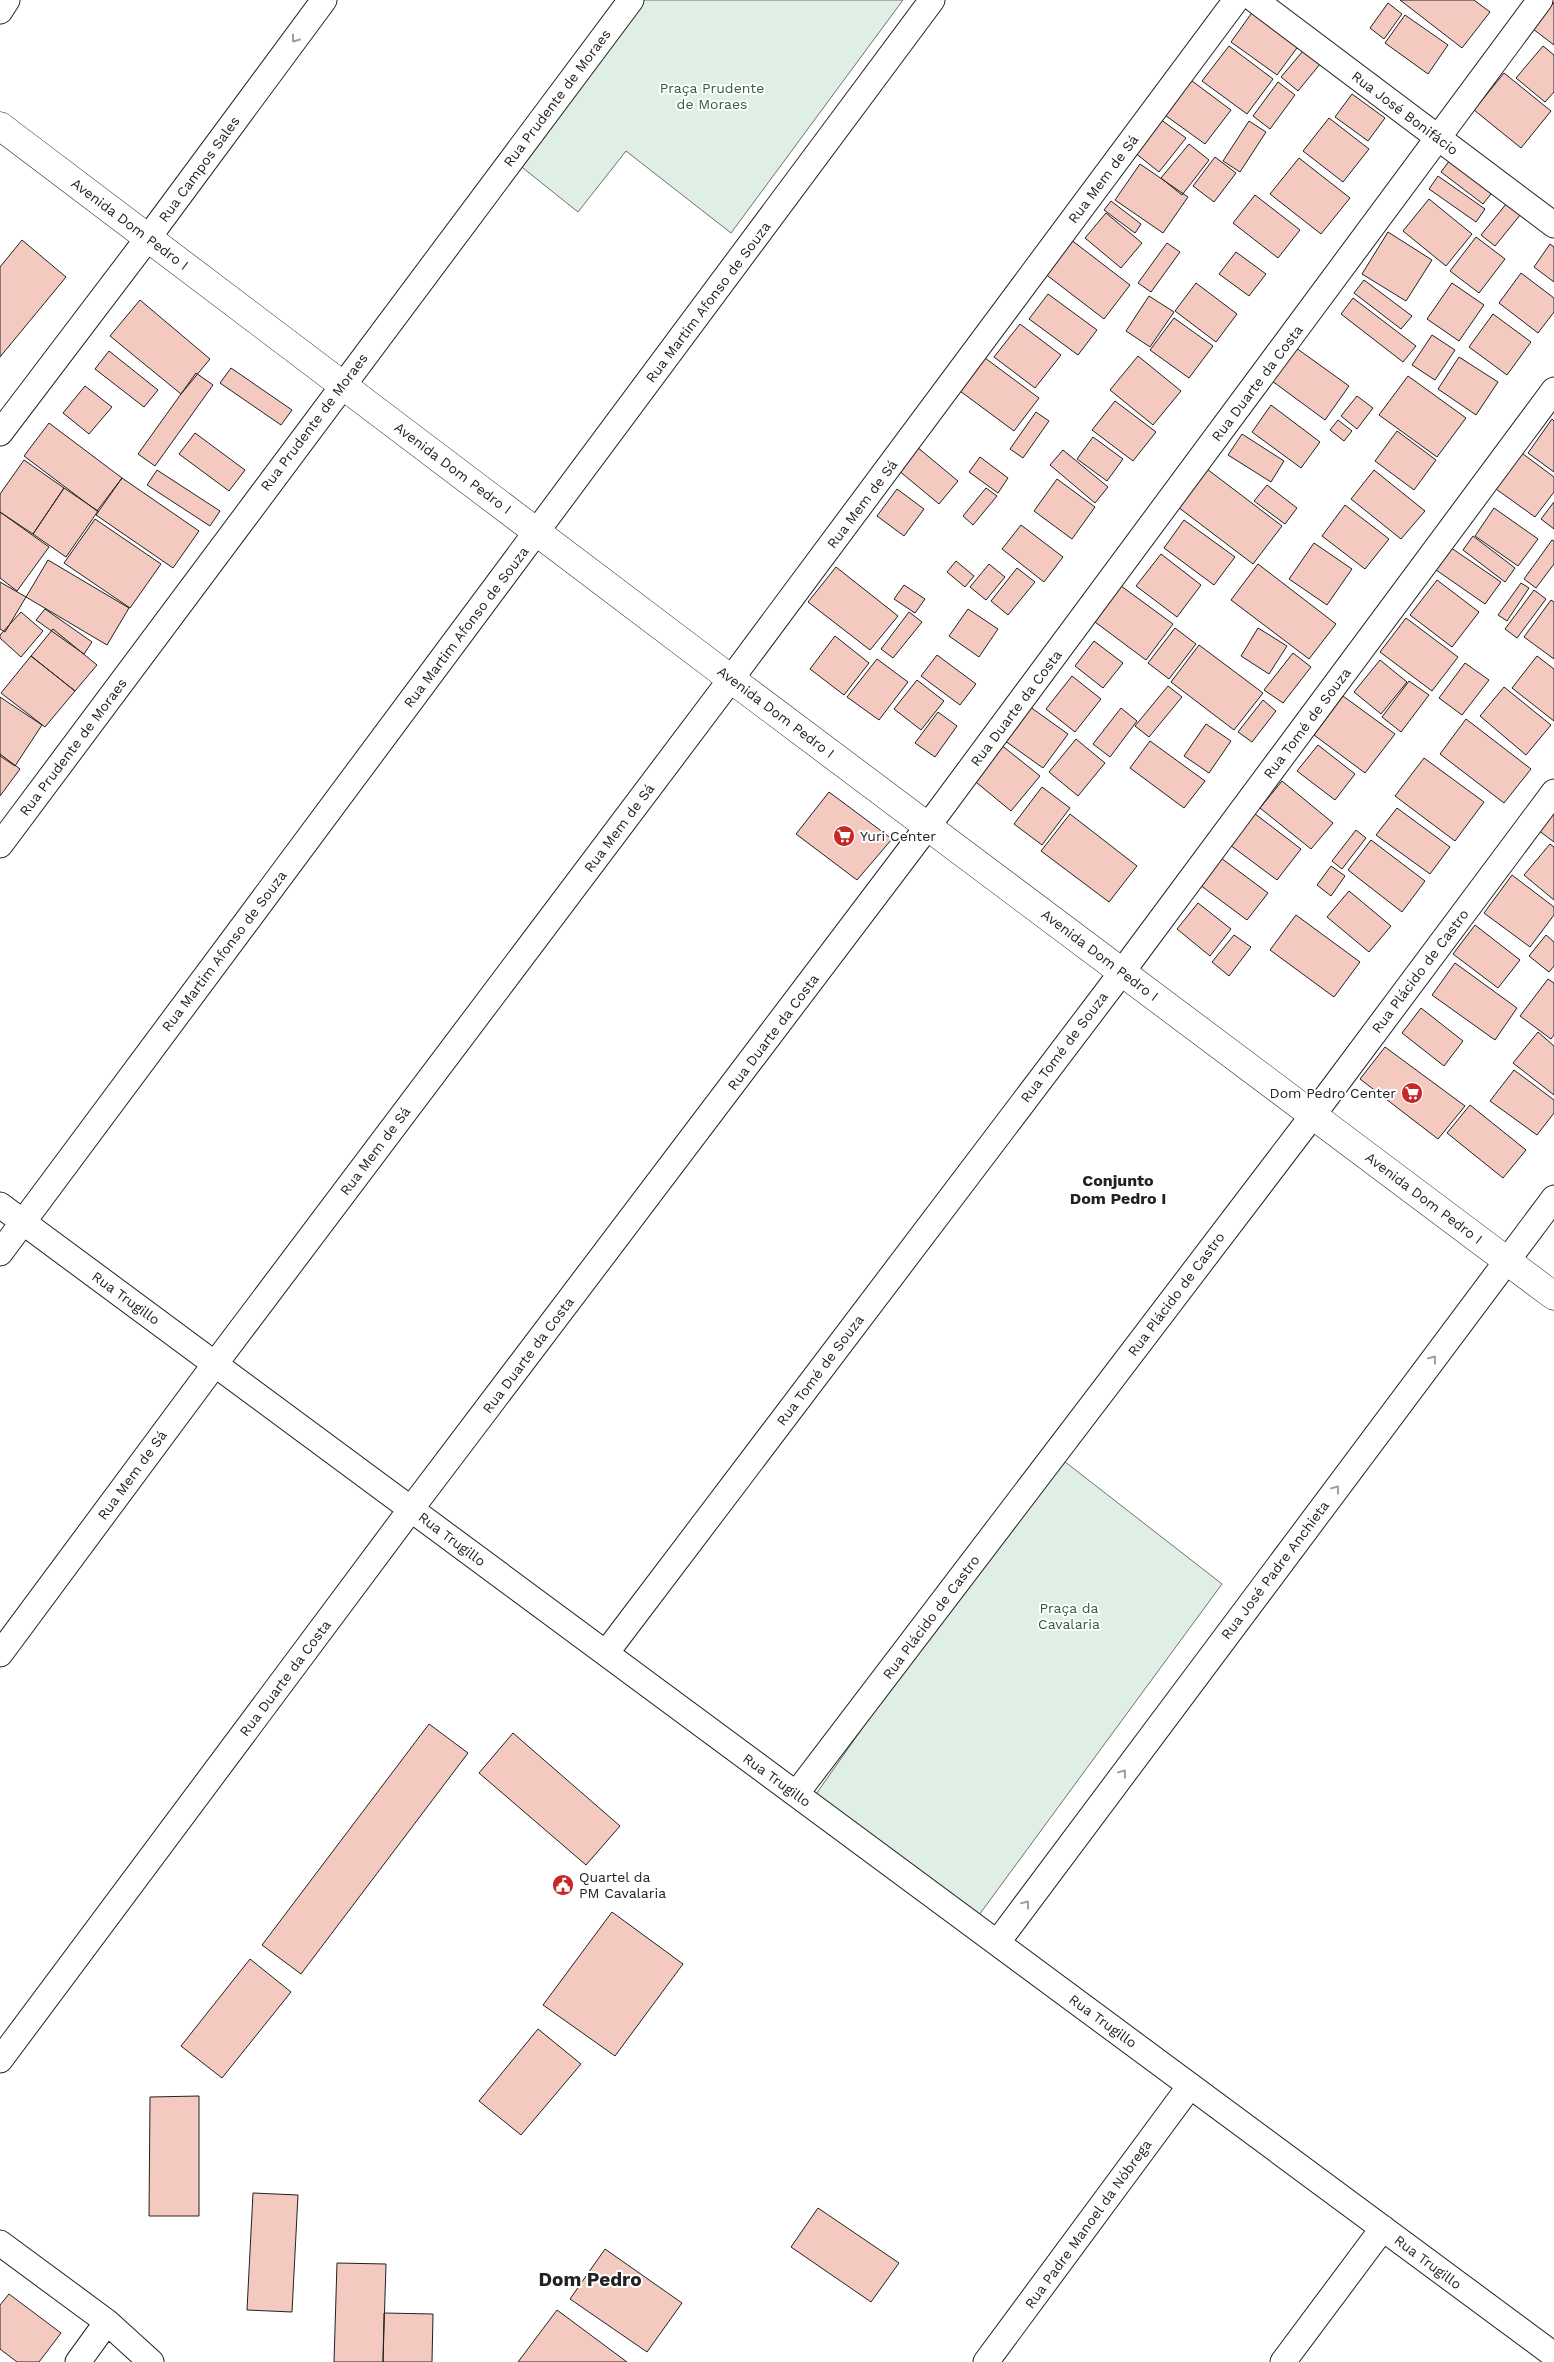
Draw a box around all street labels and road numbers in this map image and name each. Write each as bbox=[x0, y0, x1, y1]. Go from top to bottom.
street label: Rua Prudente de Moraes bbox=[500, 26, 614, 170]
street label: Rua José Bonifácio bbox=[1349, 68, 1461, 158]
street label: Rua Campos Sales bbox=[155, 113, 243, 225]
street label: Rua Mem de Sá bbox=[1065, 132, 1142, 226]
street label: Avenida Dom Pedro I bbox=[68, 175, 192, 273]
street label: Rua Martim Afonso de Souza bbox=[642, 218, 774, 386]
street label: Rua Duarte da Costa bbox=[1208, 322, 1306, 444]
street label: Rua Prudente de Moraes bbox=[257, 350, 371, 494]
street label: Avenida Dom Pedro I bbox=[391, 419, 515, 517]
street label: Rua Mem de Sá bbox=[824, 457, 901, 551]
street label: Rua Martim Afonso de Souza bbox=[400, 543, 532, 711]
street label: Rua Duarte da Costa bbox=[967, 647, 1065, 769]
street label: Avenida Dom Pedro I bbox=[714, 663, 838, 761]
street label: Rua Tomé de Souza bbox=[1260, 664, 1354, 781]
street label: Rua Prudente de Moraes bbox=[16, 675, 130, 819]
street label: Rua Mem de Sá bbox=[581, 781, 658, 875]
street label: Rua Martim Afonso de Souza bbox=[158, 867, 290, 1035]
street label: Avenida Dom Pedro I bbox=[1038, 906, 1162, 1004]
street label: Rua Plácido de Castro bbox=[1368, 906, 1472, 1036]
street label: Rua Duarte da Costa bbox=[724, 971, 822, 1093]
street label: Rua Tomé de Souza bbox=[1017, 988, 1111, 1105]
street label: Rua Mem de Sá bbox=[337, 1104, 414, 1198]
street label: Avenida Dom Pedro I bbox=[1362, 1149, 1486, 1247]
street label: Rua Plácido de Castro bbox=[1124, 1229, 1228, 1359]
street label: Rua Trugillo bbox=[89, 1268, 163, 1328]
street label: Rua Duarte da Costa bbox=[479, 1294, 577, 1416]
street label: Rua Tomé de Souza bbox=[773, 1311, 867, 1428]
street label: Rua Mem de Sá bbox=[94, 1427, 170, 1523]
street label: Rua José Padre Anchieta bbox=[1218, 1498, 1332, 1642]
street label: Rua Trugillo bbox=[415, 1509, 489, 1569]
street label: Rua Plácido de Castro bbox=[879, 1552, 983, 1682]
street label: Rua Duarte da Costa bbox=[236, 1617, 334, 1739]
street label: Rua Trugillo bbox=[740, 1750, 814, 1810]
street label: Rua Trugillo bbox=[1066, 1991, 1140, 2051]
street label: Rua Padre Manoel da Nóbrega bbox=[1021, 2136, 1155, 2312]
street label: Rua Trugillo bbox=[1391, 2232, 1465, 2292]

